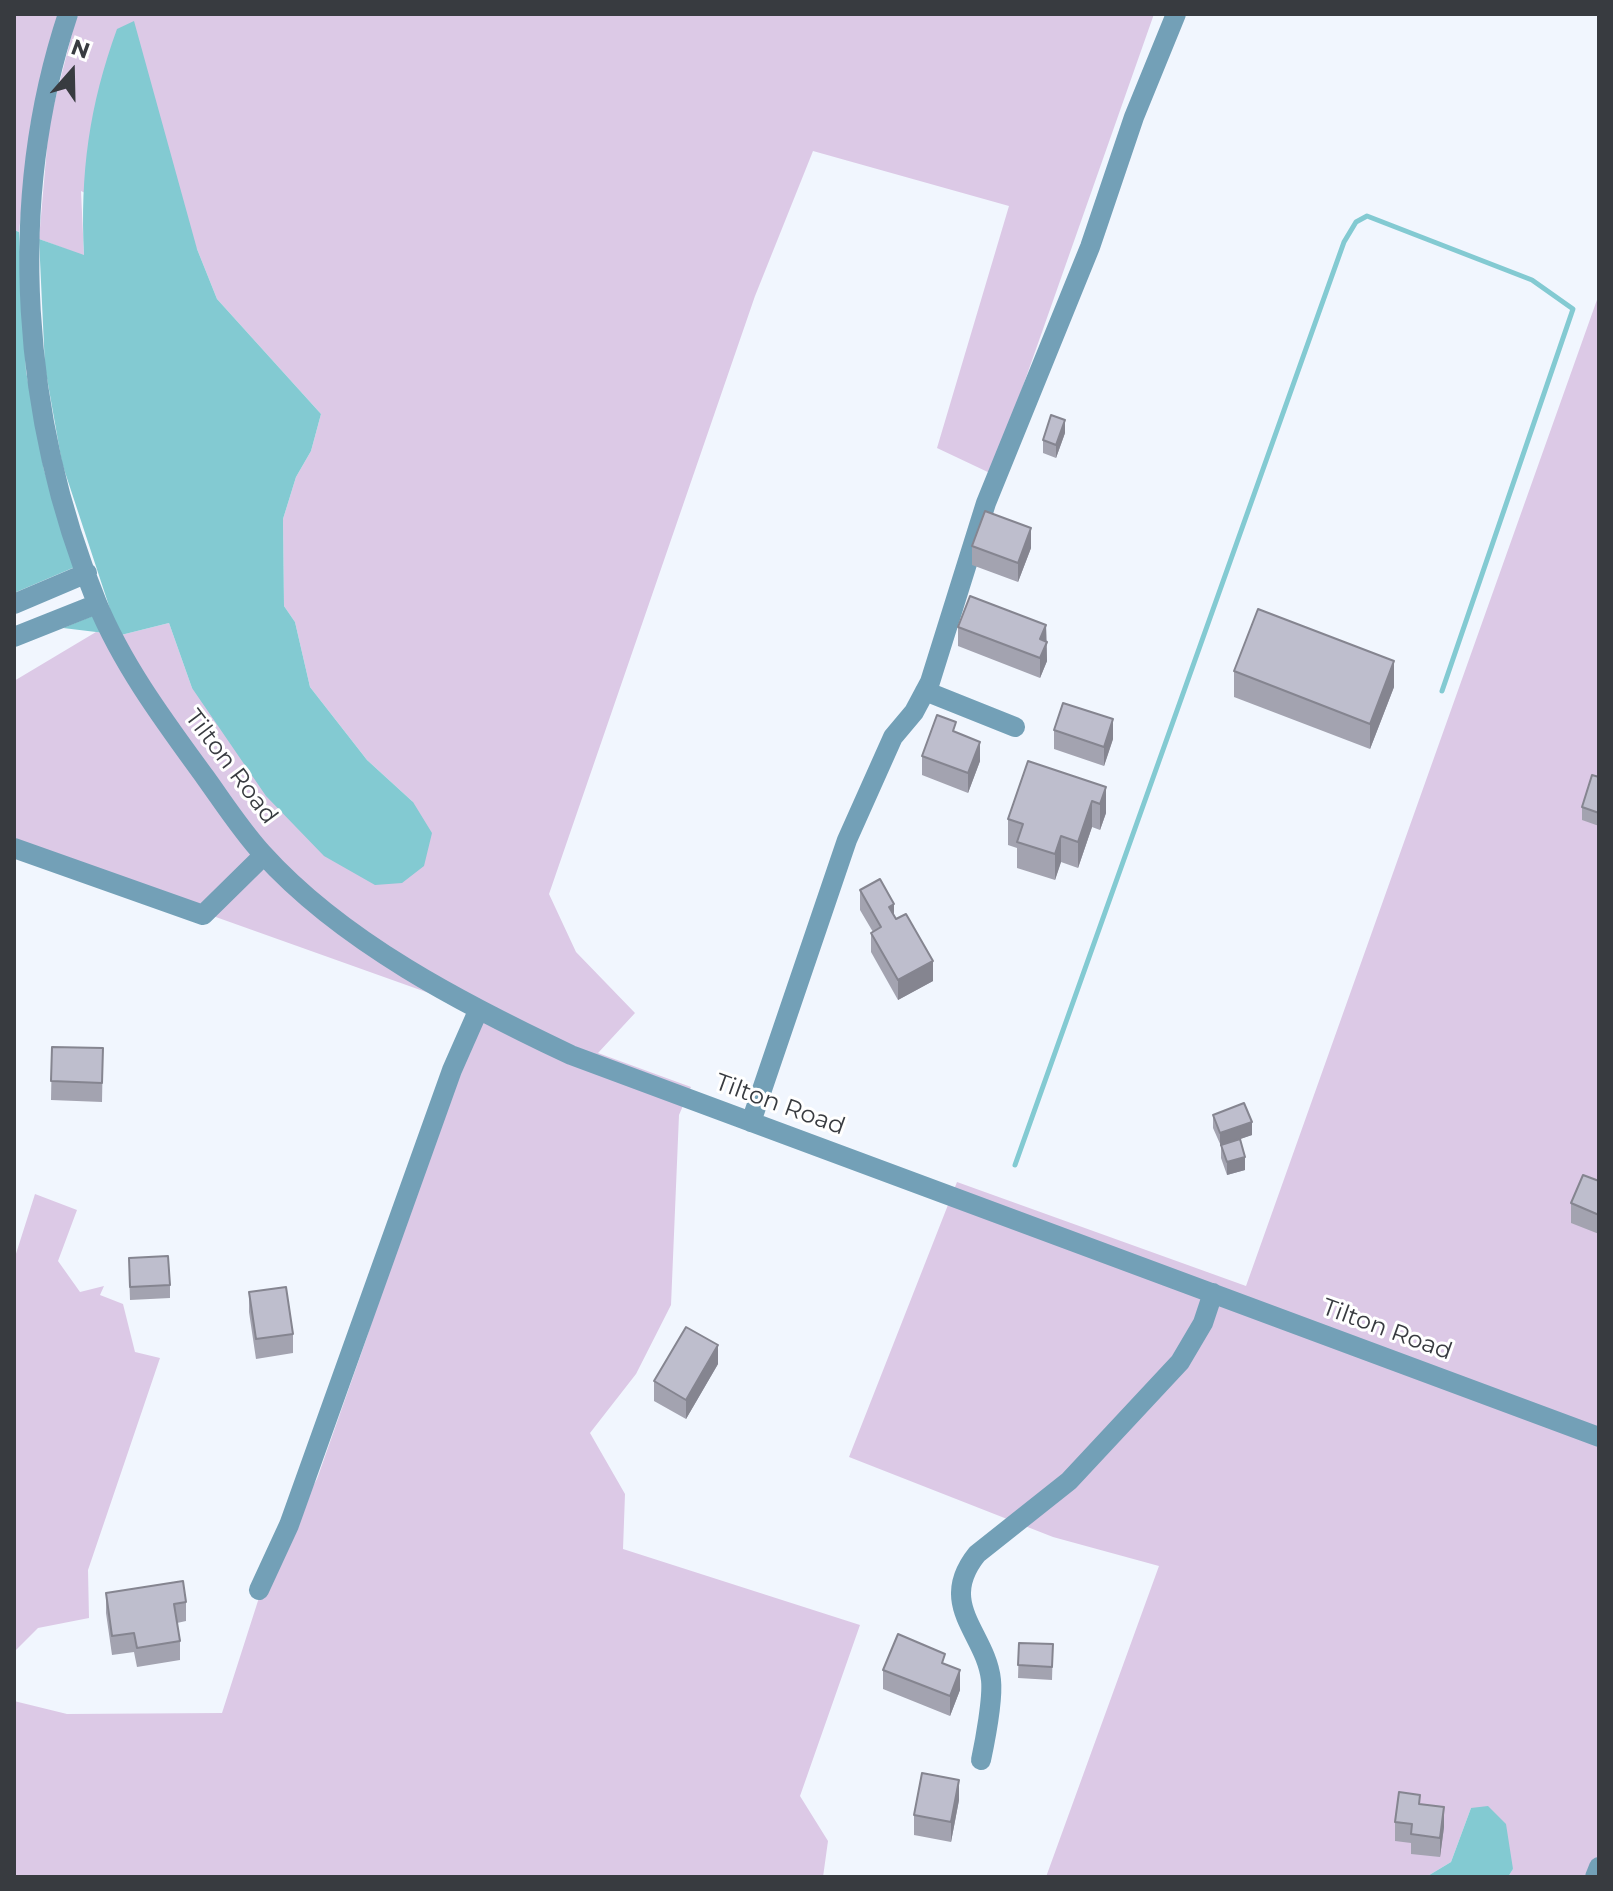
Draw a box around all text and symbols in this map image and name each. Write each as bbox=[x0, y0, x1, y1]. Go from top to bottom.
north arrow bbox=[32, 32, 112, 112]
text: N bbox=[67, 33, 93, 65]
street label: Tilton Road bbox=[179, 704, 283, 830]
street label: Tilton Road bbox=[711, 1068, 849, 1142]
street label: Tilton Road bbox=[1318, 1293, 1456, 1367]

